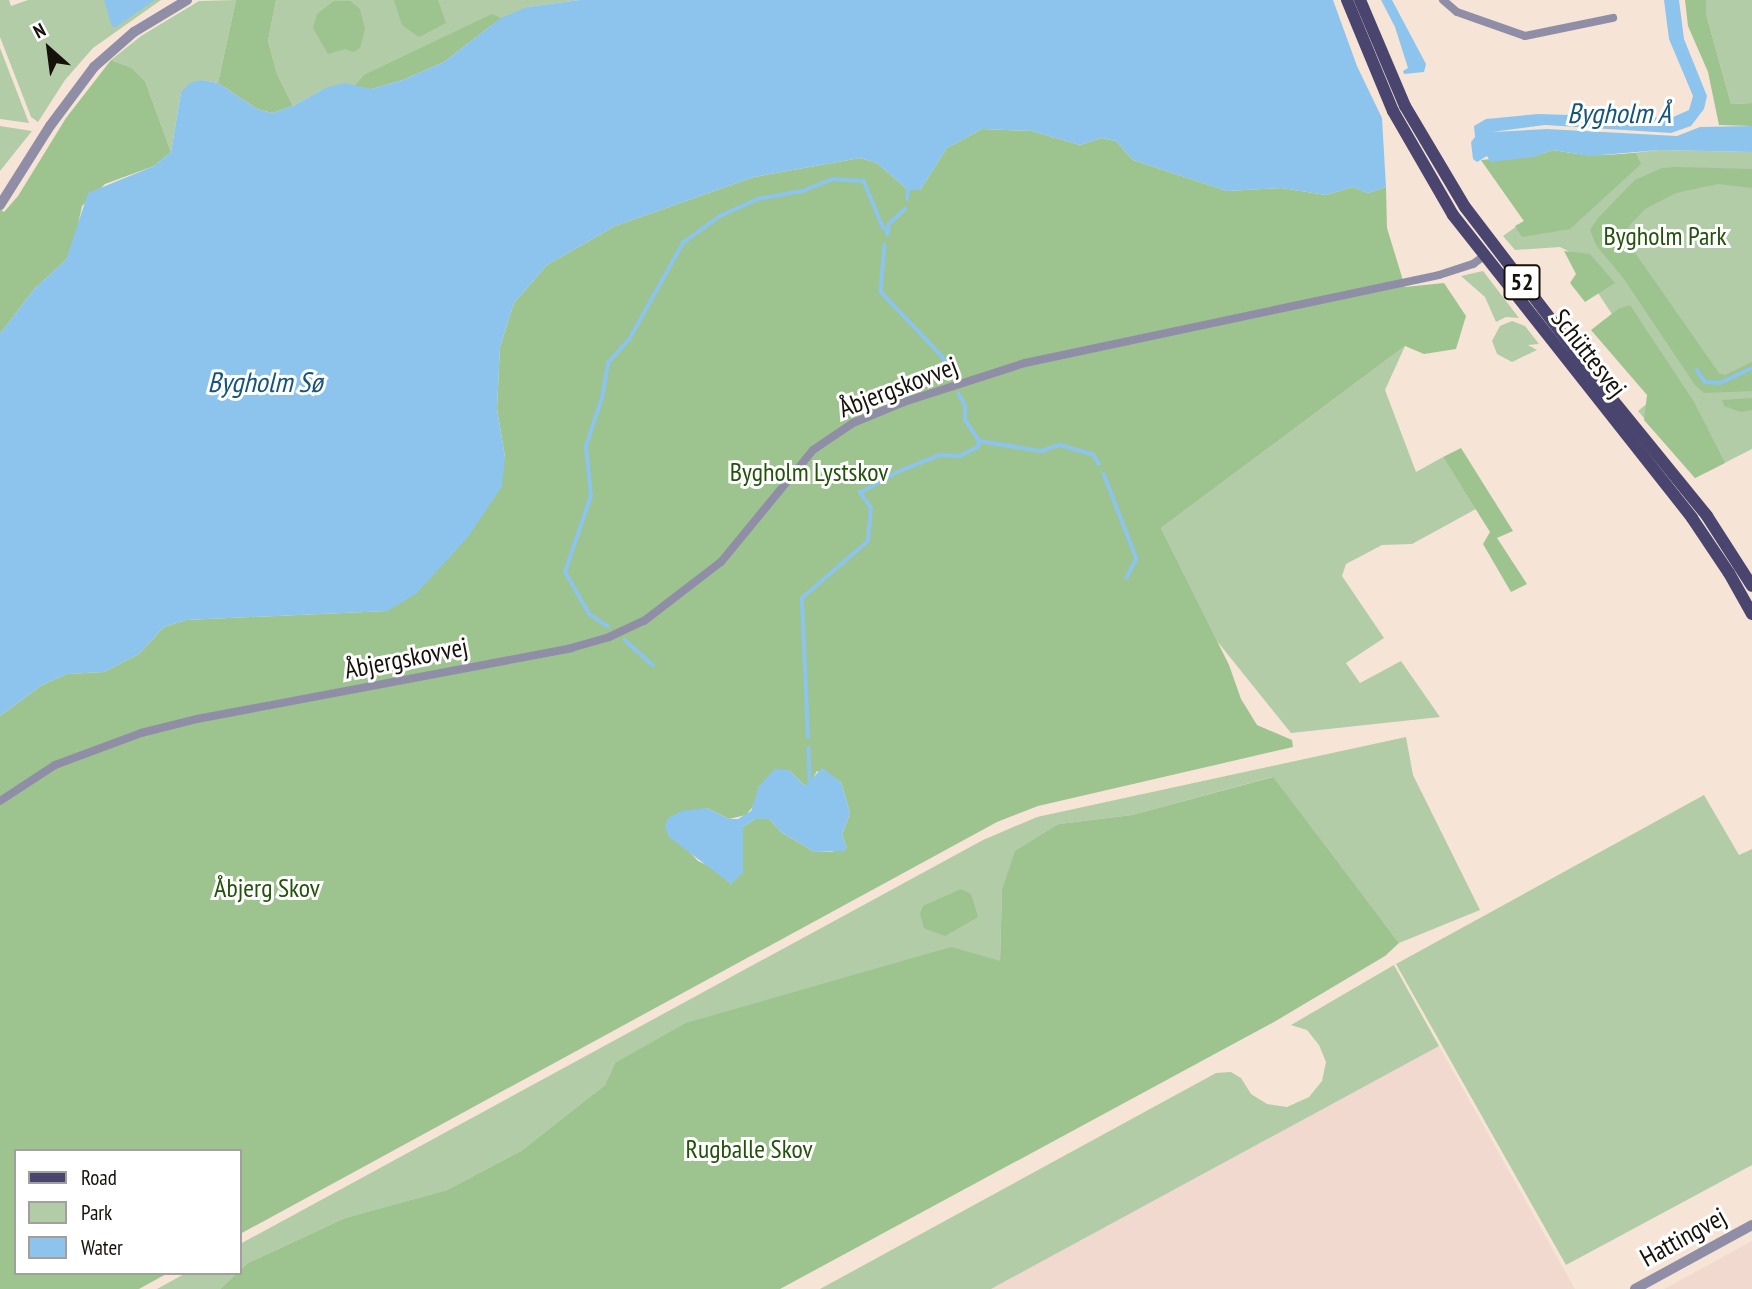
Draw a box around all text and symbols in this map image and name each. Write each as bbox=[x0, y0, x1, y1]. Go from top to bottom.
north arrow bbox=[14, 14, 84, 84]
text: N bbox=[29, 17, 49, 43]
water label: Bygholm Å bbox=[1567, 96, 1671, 130]
park label: Bygholm Park bbox=[1603, 220, 1727, 252]
road number: 52 bbox=[1503, 262, 1541, 302]
street label: Schüttesvej bbox=[1545, 303, 1633, 403]
street label: Åbjergskovvej bbox=[834, 350, 962, 424]
water label: Bygholm Sø bbox=[207, 365, 323, 399]
park label: Bygholm Lystskov bbox=[730, 456, 888, 488]
street label: Åbjergskovvej bbox=[342, 631, 470, 685]
park label: Åbjerg Skov bbox=[214, 872, 320, 904]
park label: Rugballe Skov bbox=[685, 1133, 813, 1165]
legend bbox=[14, 1149, 242, 1275]
text: Road bbox=[81, 1164, 117, 1191]
text: Park bbox=[81, 1199, 112, 1226]
street label: Hattingvej bbox=[1635, 1201, 1731, 1273]
text: Water bbox=[81, 1234, 123, 1261]

